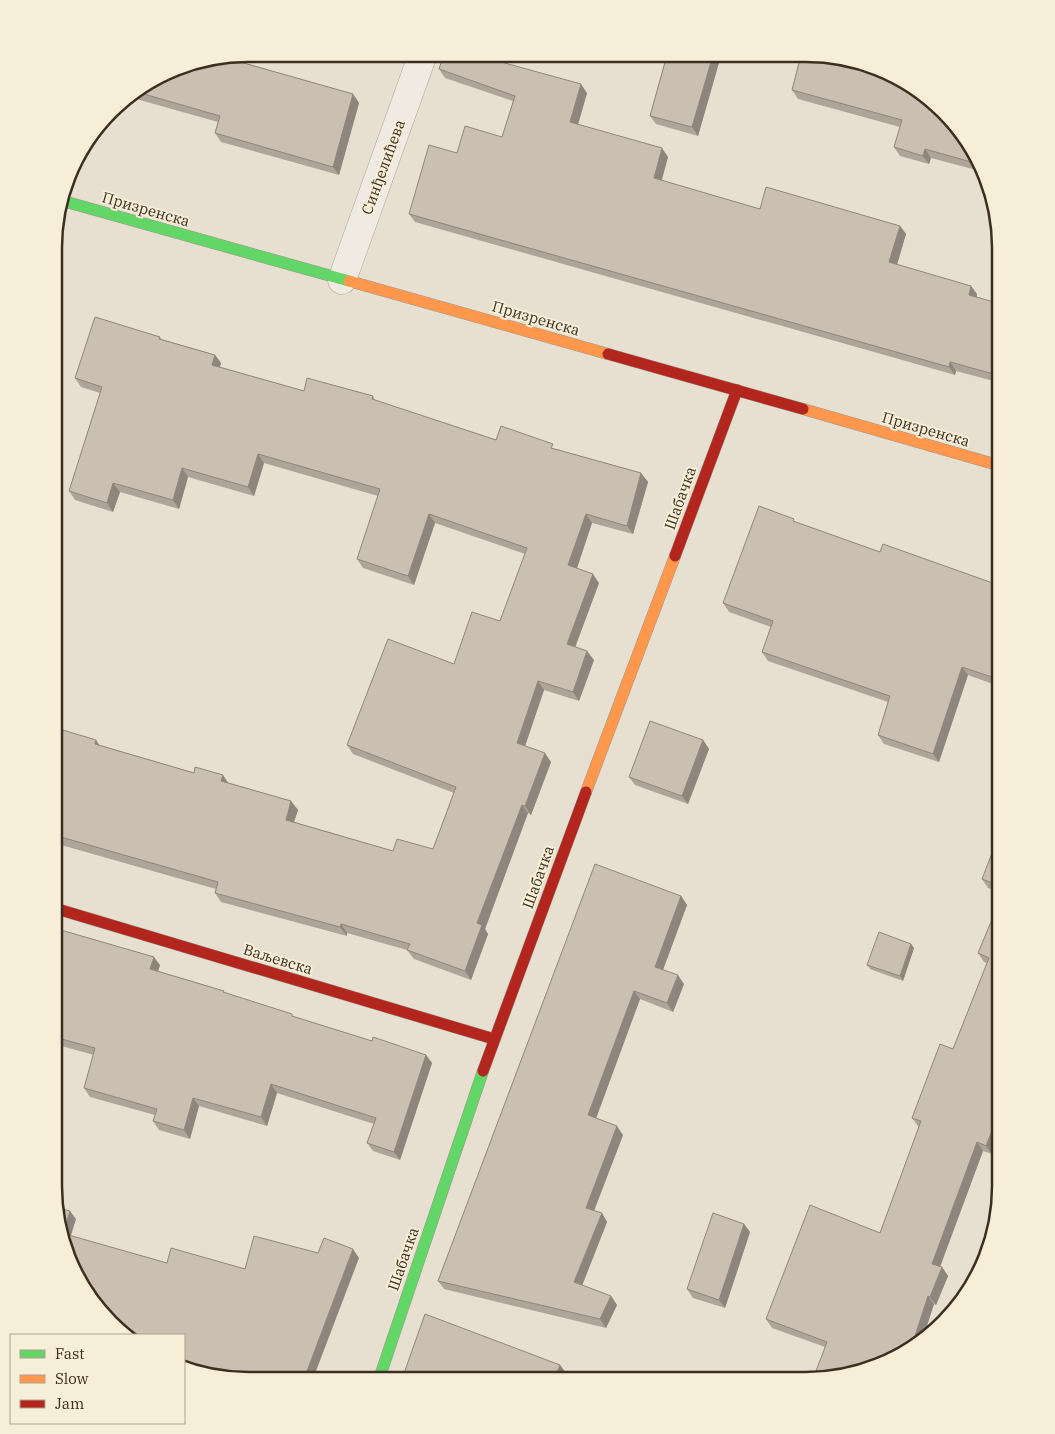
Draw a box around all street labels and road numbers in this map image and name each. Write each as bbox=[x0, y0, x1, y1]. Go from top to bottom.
street label: Синђелићева bbox=[357, 117, 409, 217]
street label: Призренска bbox=[100, 187, 192, 231]
street label: Призренска bbox=[490, 296, 582, 340]
street label: Призренска bbox=[880, 407, 972, 451]
street label: Шабачка bbox=[660, 464, 700, 532]
street label: Шабачка bbox=[518, 843, 558, 911]
street label: Ваљевска bbox=[241, 939, 315, 979]
street label: Шабачка bbox=[383, 1225, 423, 1293]

